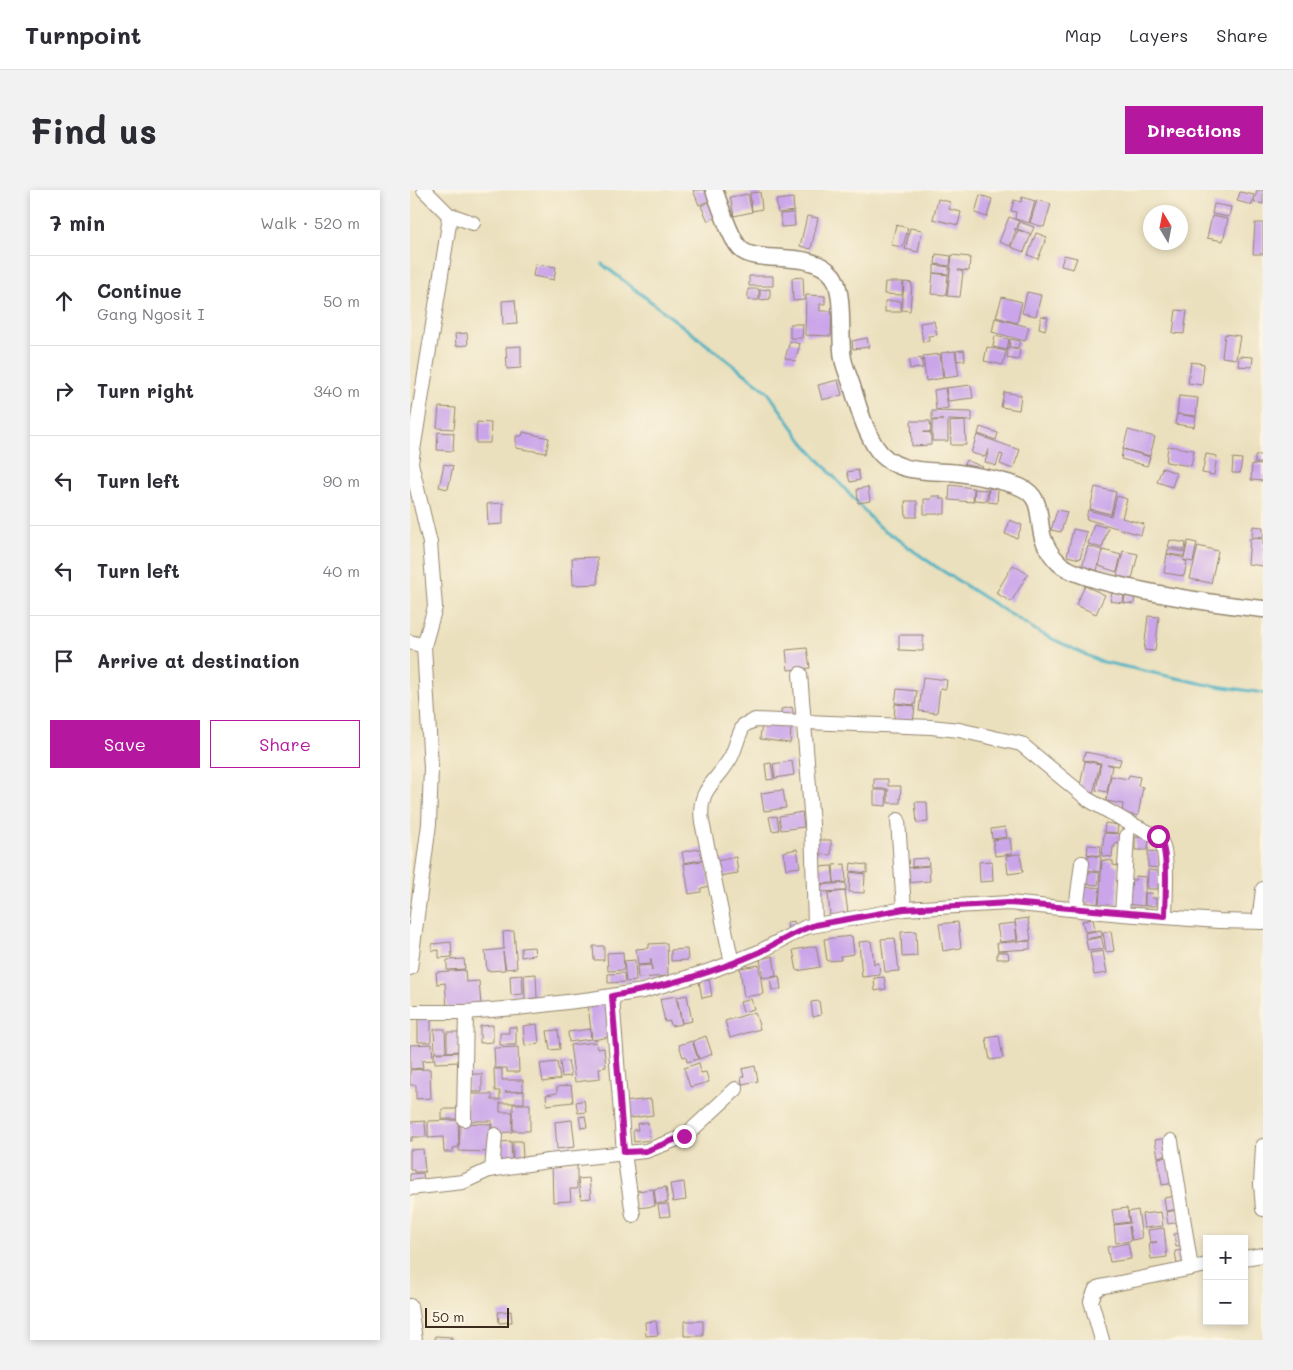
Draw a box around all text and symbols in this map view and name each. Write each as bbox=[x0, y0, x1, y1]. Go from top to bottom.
text: Turnpoint bbox=[25, 19, 141, 50]
text: Map bbox=[1065, 23, 1101, 47]
text: Layers bbox=[1129, 23, 1188, 47]
text: Share bbox=[1216, 23, 1268, 47]
button: Directions bbox=[1125, 106, 1263, 154]
text: Find us bbox=[30, 107, 157, 153]
north arrow bbox=[1143, 205, 1188, 250]
text: 7 min bbox=[50, 209, 105, 236]
text: Walk · 520 m bbox=[260, 212, 360, 233]
text: Continue bbox=[97, 278, 182, 303]
icon: ahead bbox=[50, 287, 78, 315]
text: 50 m bbox=[323, 290, 360, 311]
text: Gang Ngosit I bbox=[97, 303, 205, 324]
icon: right bbox=[50, 377, 78, 405]
text: Turn right bbox=[97, 378, 194, 403]
text: 340 m bbox=[313, 380, 360, 401]
icon: left bbox=[50, 467, 78, 495]
text: Turn left bbox=[97, 468, 180, 493]
text: 90 m bbox=[323, 470, 360, 491]
icon: left bbox=[50, 557, 78, 585]
text: Turn left bbox=[97, 558, 180, 583]
text: 40 m bbox=[323, 560, 360, 581]
icon: arrive bbox=[50, 647, 78, 675]
text: Arrive at destination bbox=[97, 648, 300, 673]
button: Save bbox=[50, 720, 200, 768]
button: Share bbox=[210, 720, 360, 768]
route start bbox=[1147, 825, 1170, 848]
route end bbox=[673, 1125, 696, 1148]
map controls bbox=[1203, 1235, 1248, 1325]
button: + bbox=[1203, 1235, 1248, 1280]
button: − bbox=[1203, 1280, 1248, 1325]
scale bar bbox=[425, 1305, 509, 1328]
text: 50 m bbox=[432, 1307, 464, 1326]

